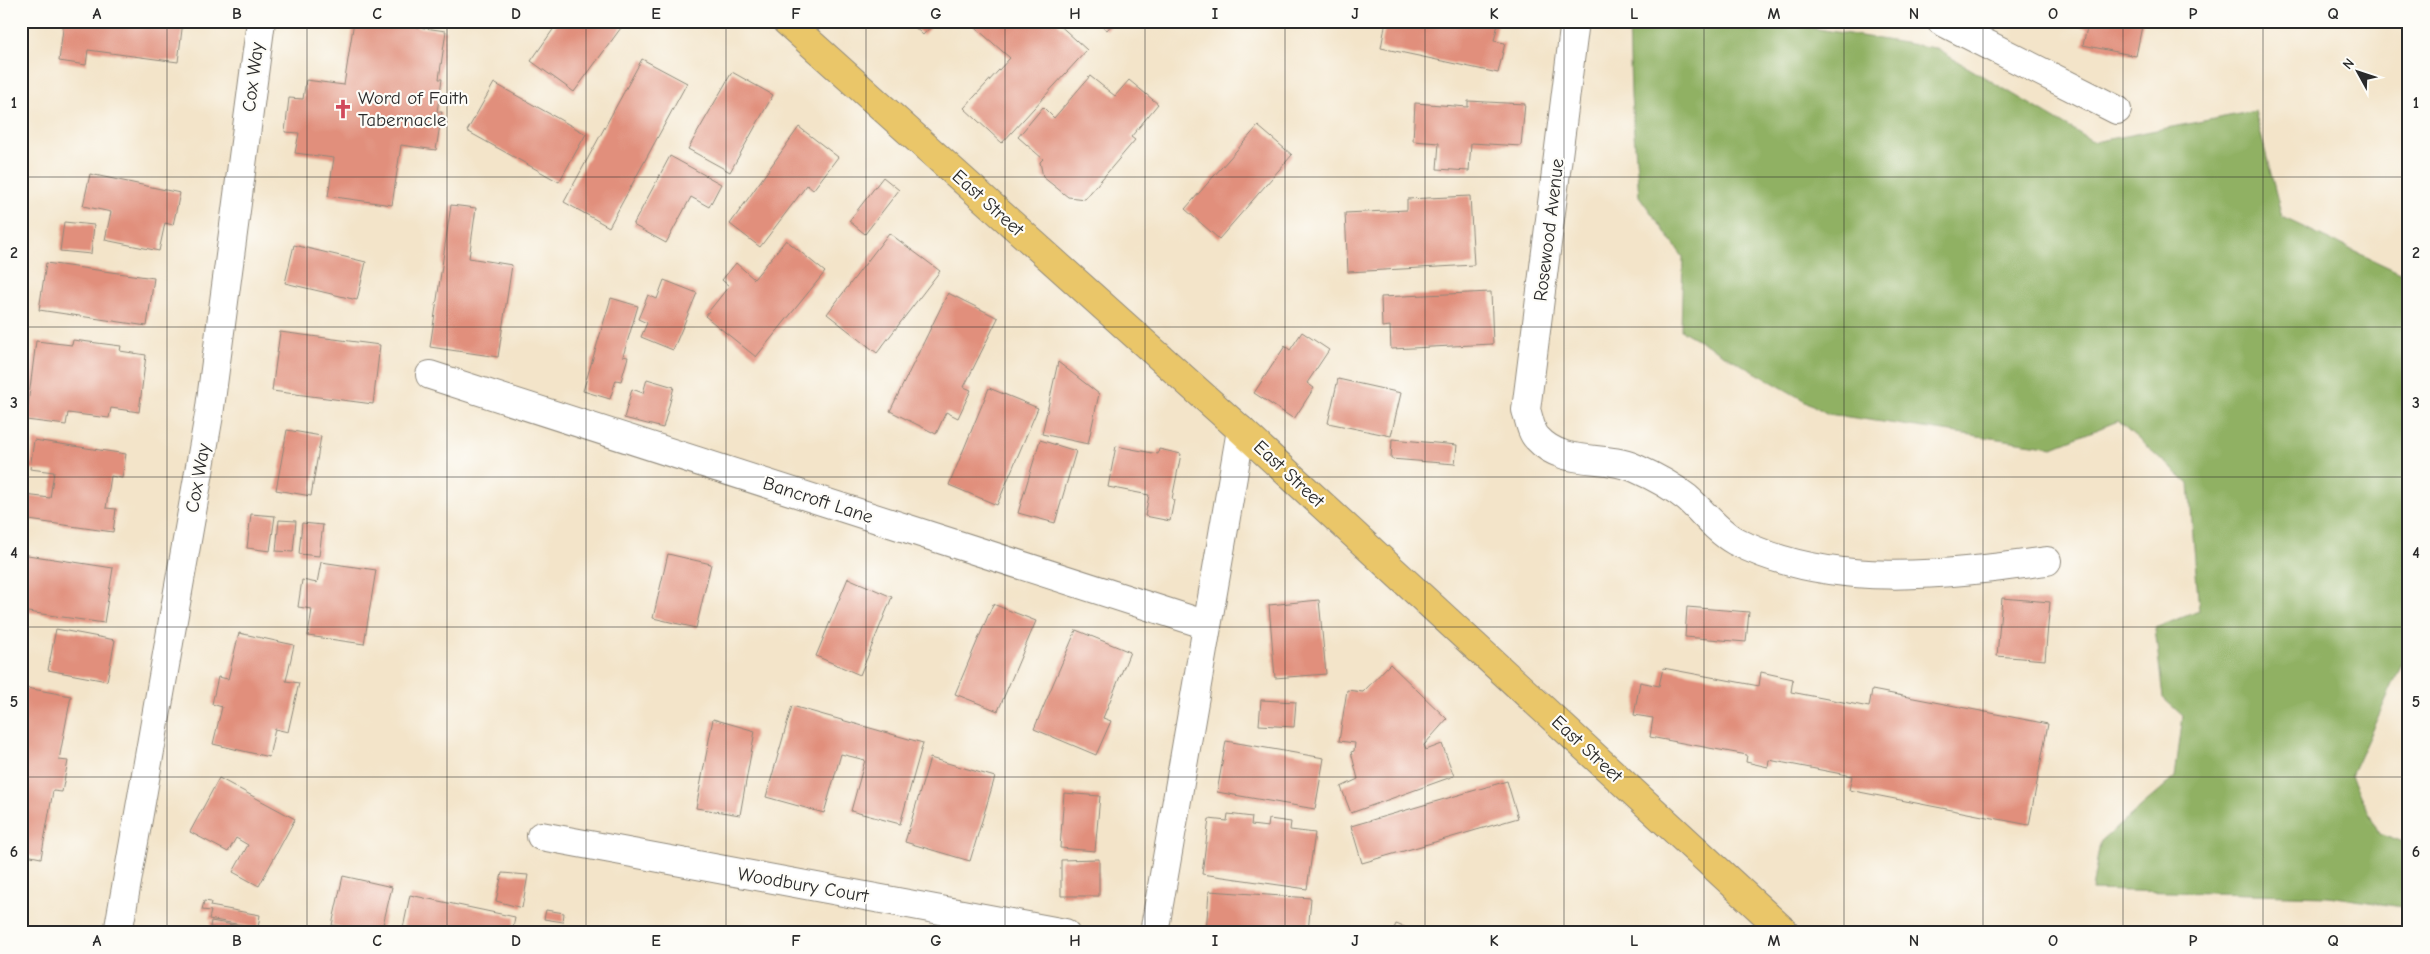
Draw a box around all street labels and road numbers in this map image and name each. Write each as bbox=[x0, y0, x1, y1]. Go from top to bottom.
street label: Cox Way bbox=[238, 40, 268, 113]
street label: Rosewood Avenue bbox=[1529, 157, 1569, 303]
street label: East Street bbox=[948, 165, 1029, 241]
street label: East Street bbox=[1249, 436, 1329, 513]
street label: Cox Way bbox=[181, 441, 215, 514]
street label: Bancroft Lane bbox=[760, 472, 876, 528]
street label: East Street bbox=[1547, 711, 1627, 788]
street label: Woodbury Court bbox=[736, 863, 871, 907]

